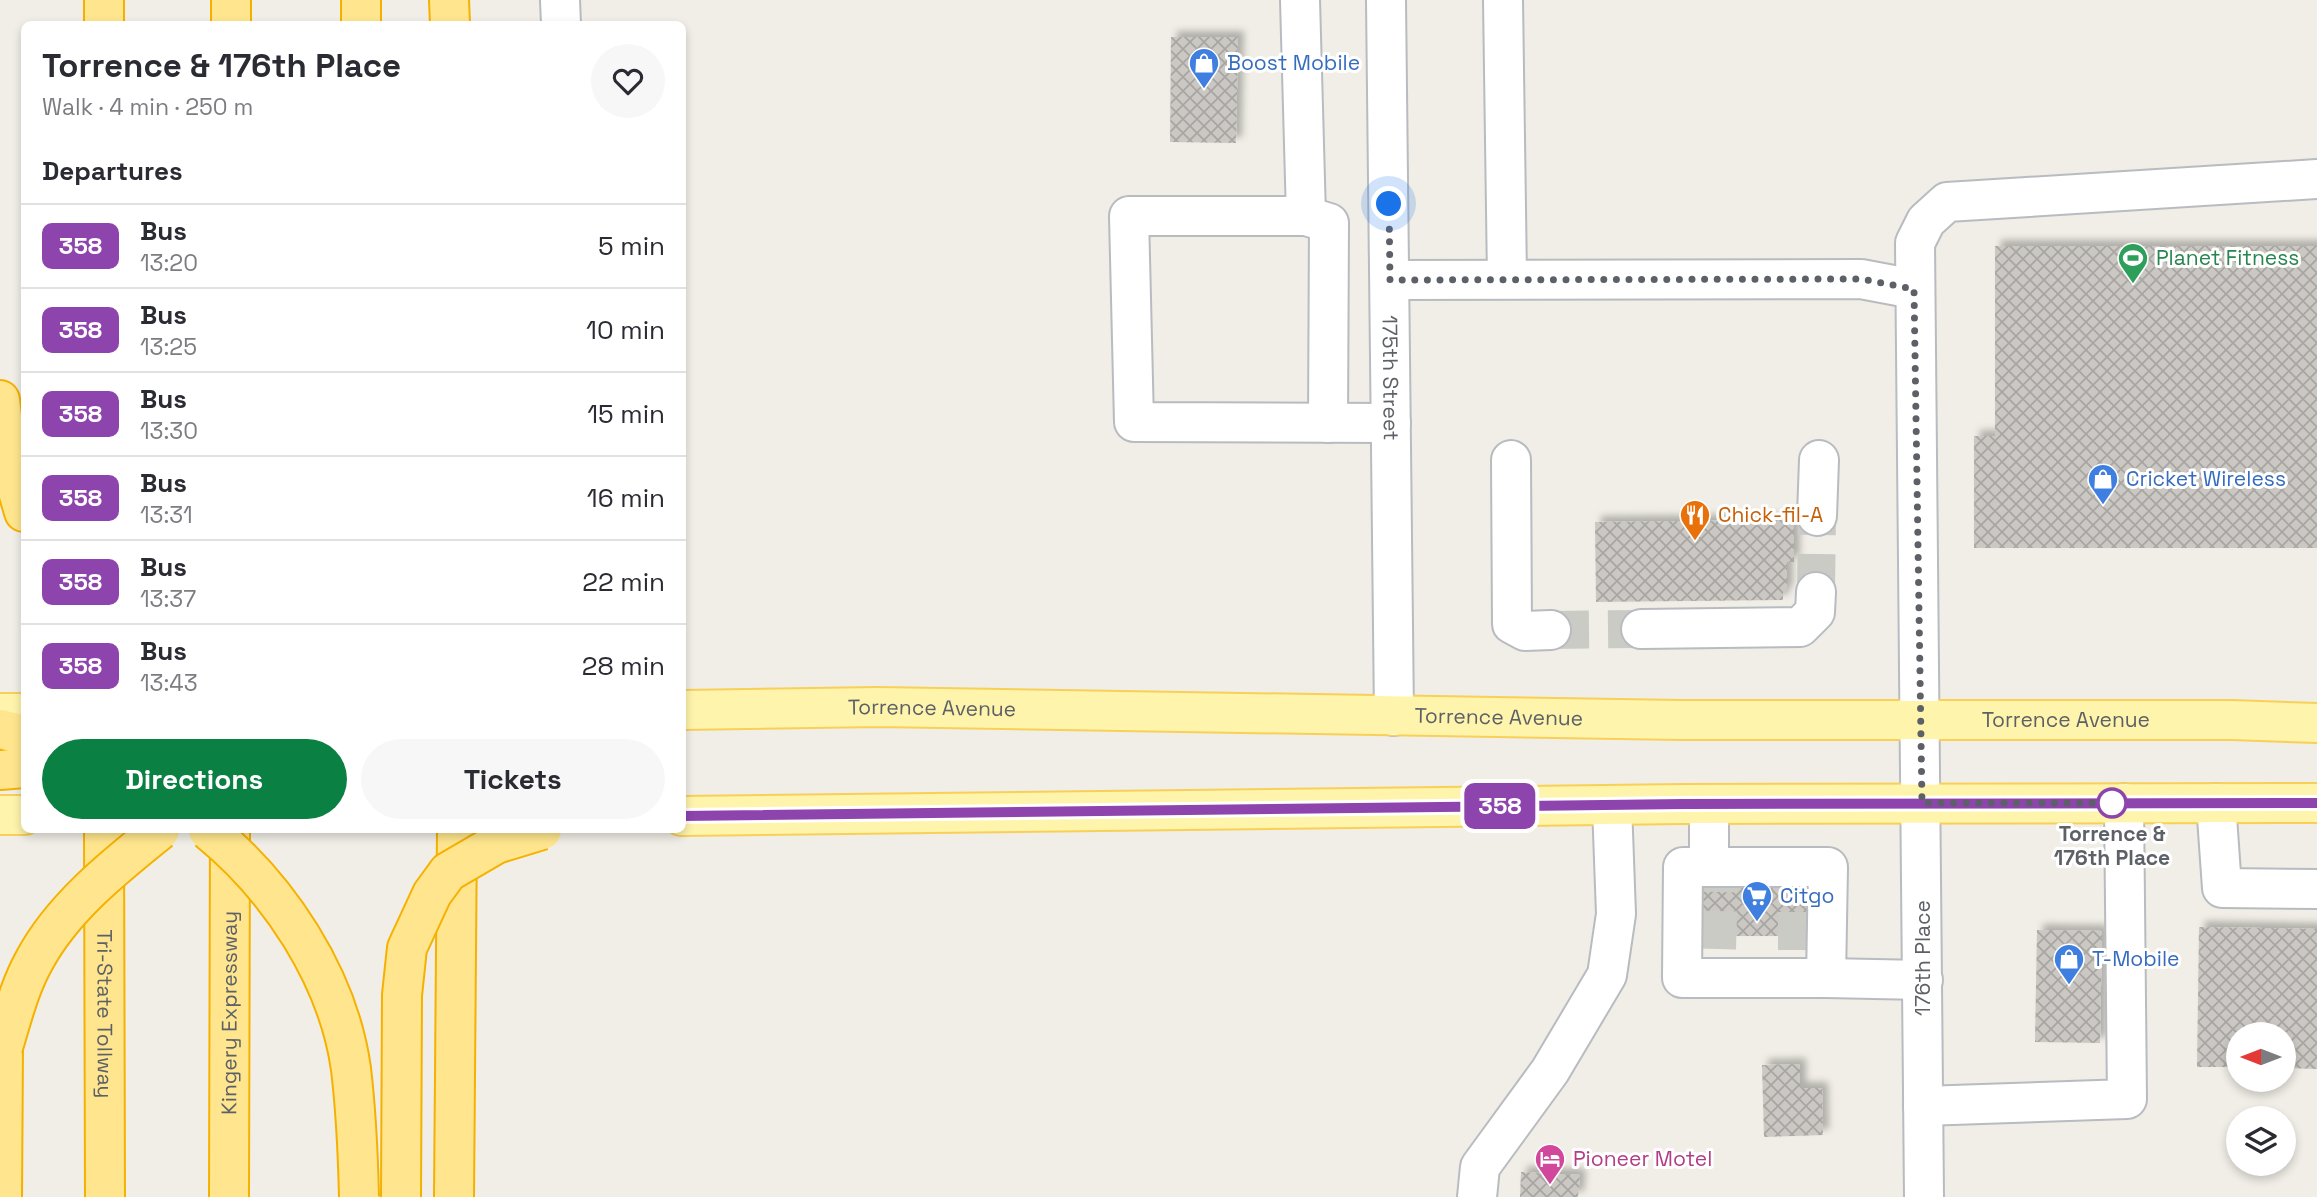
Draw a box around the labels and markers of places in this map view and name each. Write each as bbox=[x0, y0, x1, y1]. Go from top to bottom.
shop icon: Boost Mobile bbox=[1187, 46, 1221, 90]
place label: Boost Mobile bbox=[1227, 49, 1360, 76]
sports icon: Planet Fitness bbox=[2116, 241, 2150, 285]
place label: Planet Fitness bbox=[2156, 244, 2299, 271]
shop icon: Cricket Wireless bbox=[2086, 462, 2120, 506]
place label: Cricket Wireless bbox=[2126, 465, 2286, 492]
restaurant icon: Chick-fil-A bbox=[1678, 498, 1712, 542]
place label: Chick-fil-A bbox=[1718, 501, 1823, 528]
marker: Torrence & 176th Place bbox=[2097, 788, 2127, 818]
place label: Torrence & 176th Place bbox=[2054, 820, 2170, 871]
supermarket icon: Citgo bbox=[1740, 879, 1774, 923]
place label: Citgo bbox=[1780, 882, 1834, 909]
shop icon: T-Mobile bbox=[2052, 942, 2086, 986]
place label: T-Mobile bbox=[2092, 945, 2180, 972]
hotel icon: Pioneer Motel bbox=[1533, 1142, 1567, 1186]
place label: Pioneer Motel bbox=[1573, 1145, 1712, 1172]

